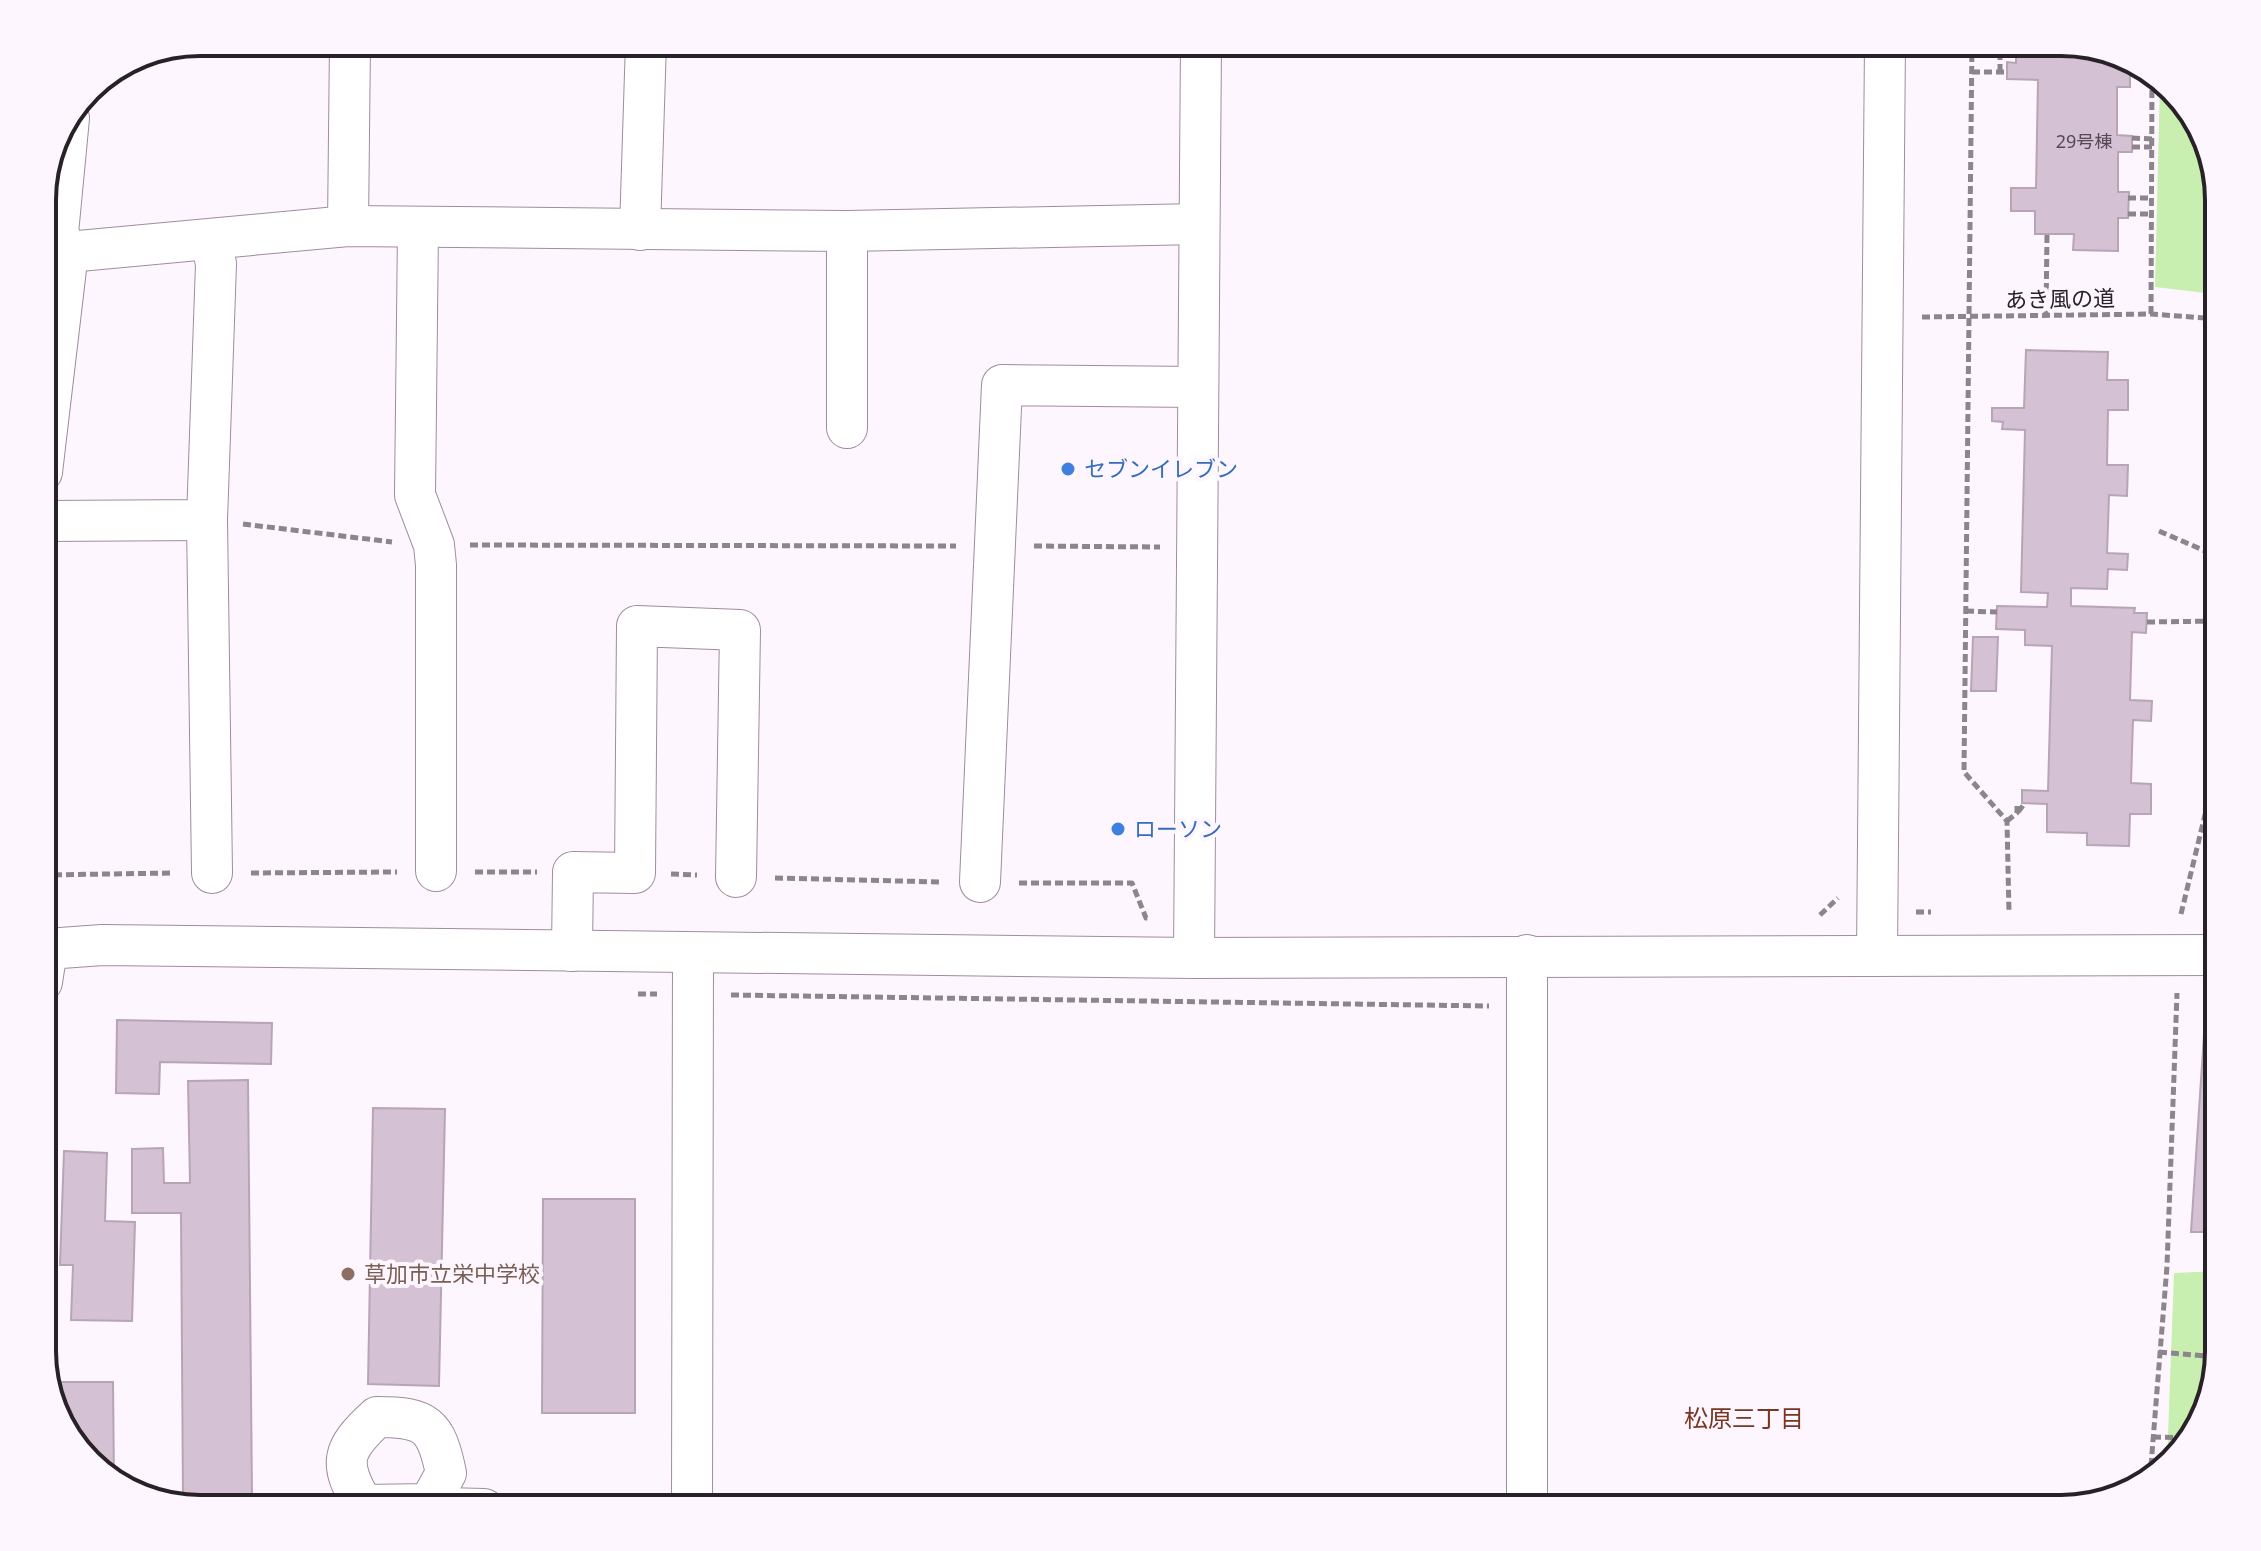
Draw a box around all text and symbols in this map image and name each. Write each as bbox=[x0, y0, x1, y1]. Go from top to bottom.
house number: 29号棟 bbox=[2056, 129, 2112, 153]
street label: あき風の道 bbox=[2005, 282, 2115, 314]
place label: セブンイレブン bbox=[1084, 453, 1238, 483]
marker: セブンイレブン bbox=[1059, 460, 1077, 478]
place label: ローソン bbox=[1134, 813, 1222, 843]
marker: ローソン bbox=[1109, 820, 1127, 838]
place label: 草加市立栄中学校 bbox=[364, 1258, 540, 1288]
marker: 草加市立栄中学校 bbox=[339, 1265, 357, 1283]
district label: 松原三丁目 bbox=[1684, 1401, 1804, 1434]

